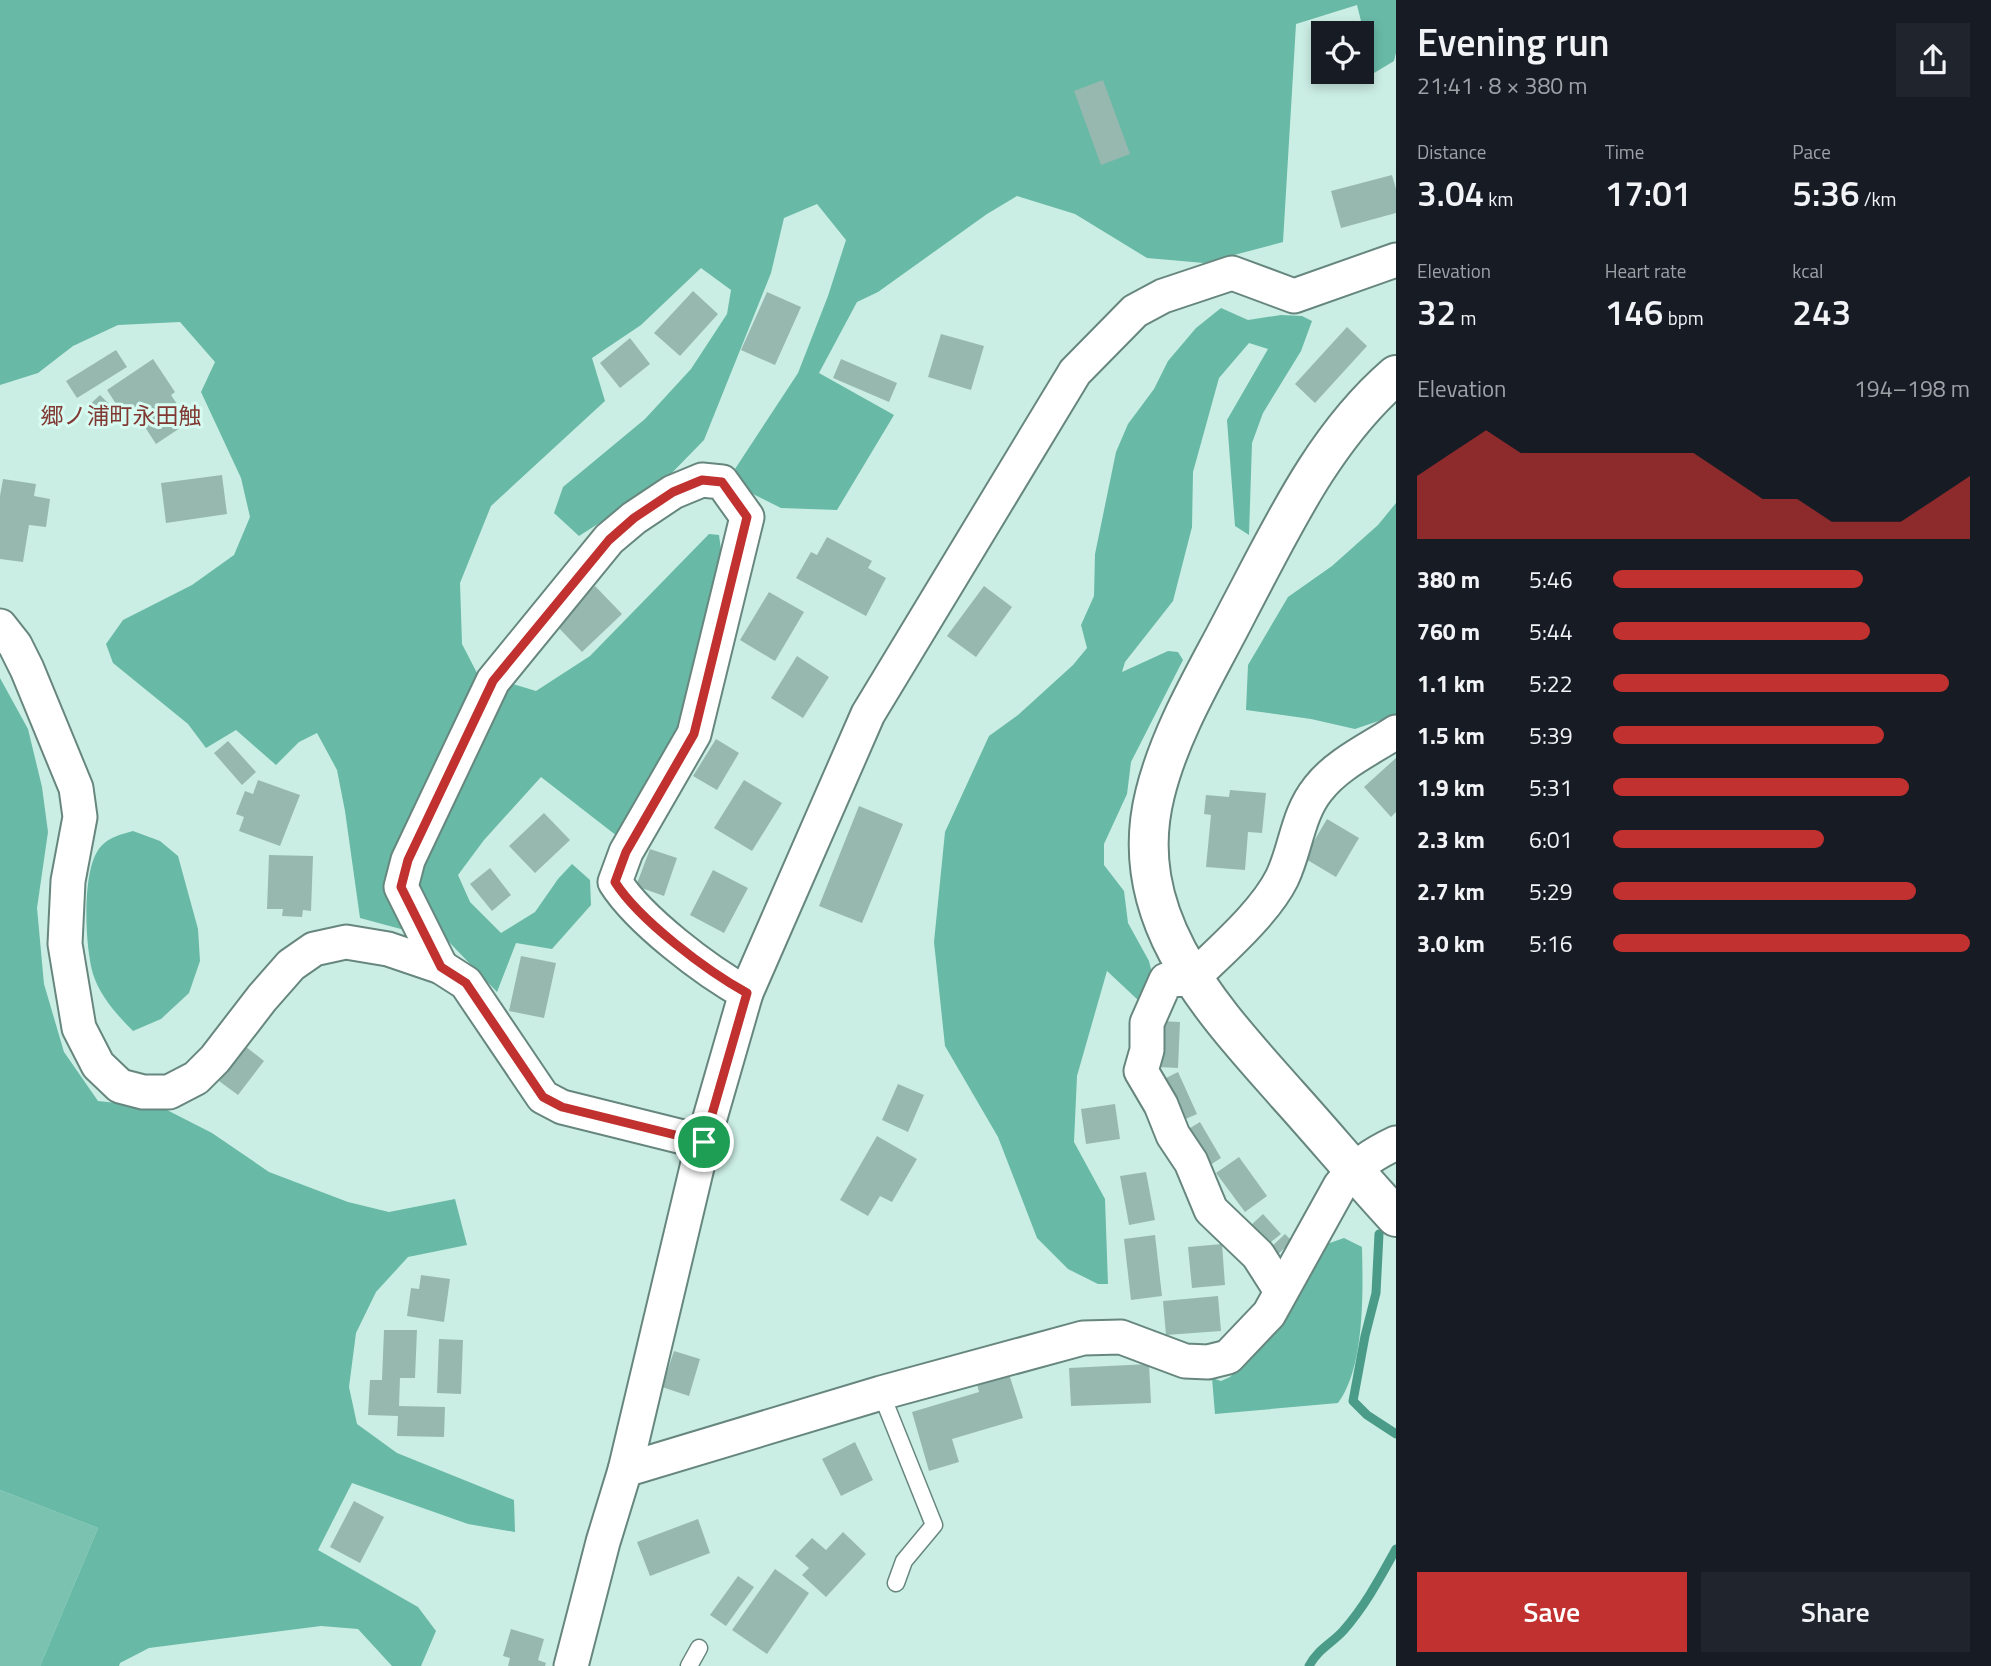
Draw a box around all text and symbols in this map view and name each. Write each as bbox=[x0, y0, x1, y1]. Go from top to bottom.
text: Evening run bbox=[1417, 13, 1610, 71]
map controls bbox=[1311, 21, 1374, 84]
button: locate bbox=[1311, 21, 1374, 84]
button: share bbox=[1896, 23, 1970, 97]
text: 21:41 · 8 × 380 m bbox=[1417, 68, 1587, 103]
text: Distance bbox=[1417, 137, 1486, 166]
text: Time bbox=[1605, 137, 1644, 166]
text: Pace bbox=[1792, 137, 1831, 166]
text: 3.04 bbox=[1417, 166, 1484, 220]
text: 17:01 bbox=[1605, 166, 1691, 220]
text: 5:36 bbox=[1792, 166, 1860, 220]
text: km bbox=[1484, 184, 1513, 213]
text: /km bbox=[1860, 184, 1897, 213]
text: Elevation bbox=[1417, 256, 1491, 285]
text: Heart rate bbox=[1605, 256, 1686, 285]
text: kcal bbox=[1792, 256, 1823, 285]
text: 32 bbox=[1417, 285, 1456, 339]
text: 146 bbox=[1605, 285, 1663, 339]
text: 243 bbox=[1792, 285, 1851, 339]
text: m bbox=[1456, 303, 1476, 332]
text: bpm bbox=[1663, 303, 1704, 332]
text: Elevation bbox=[1417, 371, 1506, 406]
text: 194–198 m bbox=[1854, 371, 1970, 406]
district label: 郷ノ浦町永田触 bbox=[41, 398, 202, 433]
text: 380 m bbox=[1417, 562, 1480, 597]
text: 5:46 bbox=[1529, 562, 1573, 597]
text: 760 m bbox=[1417, 614, 1480, 649]
text: 5:44 bbox=[1529, 614, 1573, 649]
text: 1.1 km bbox=[1417, 666, 1485, 701]
text: 5:22 bbox=[1529, 666, 1573, 701]
text: 1.5 km bbox=[1417, 718, 1485, 753]
text: 5:39 bbox=[1529, 718, 1573, 753]
text: 1.9 km bbox=[1417, 770, 1485, 805]
text: 5:31 bbox=[1529, 770, 1573, 805]
text: 2.3 km bbox=[1417, 822, 1485, 857]
text: 6:01 bbox=[1529, 822, 1573, 857]
text: 2.7 km bbox=[1417, 874, 1485, 909]
text: 5:29 bbox=[1529, 874, 1573, 909]
text: 3.0 km bbox=[1417, 926, 1485, 961]
text: 5:16 bbox=[1529, 926, 1573, 961]
pin bbox=[674, 1112, 734, 1172]
icon: arrive bbox=[685, 1123, 723, 1161]
button: Save bbox=[1417, 1572, 1687, 1652]
button: Share bbox=[1701, 1572, 1970, 1652]

